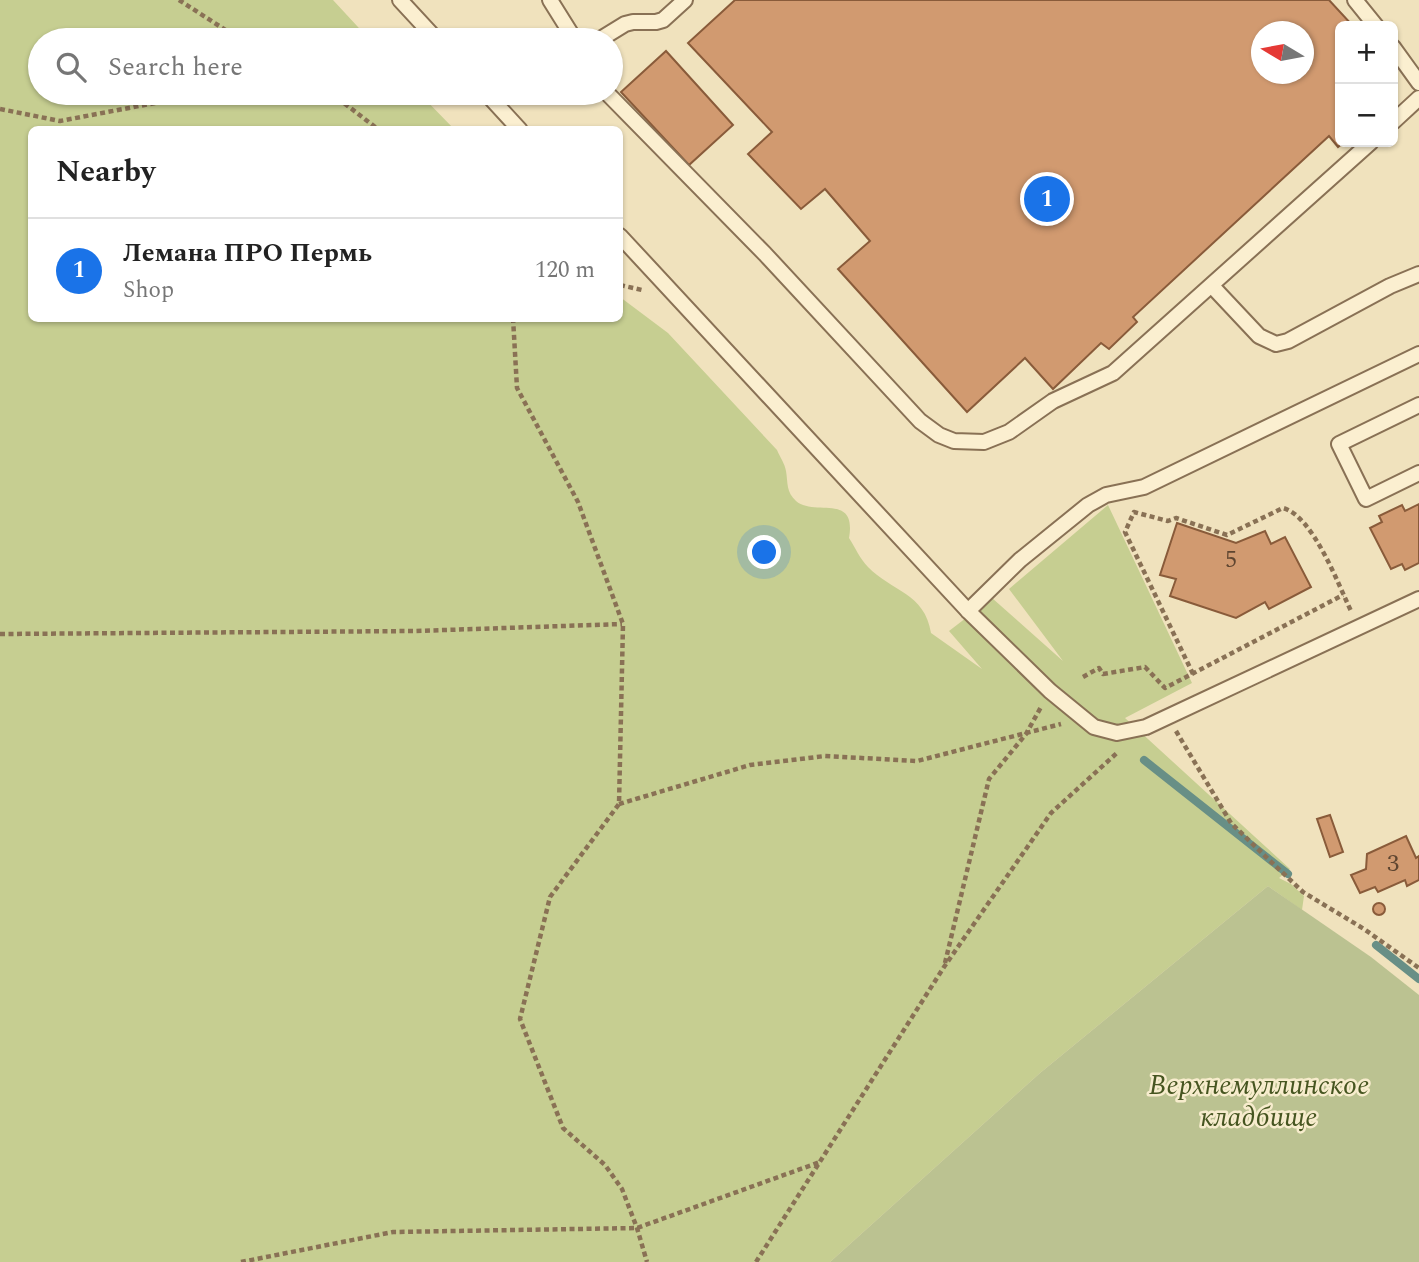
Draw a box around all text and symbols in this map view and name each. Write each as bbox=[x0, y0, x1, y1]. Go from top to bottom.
north arrow bbox=[1251, 21, 1314, 84]
map controls bbox=[1335, 21, 1398, 147]
button: + bbox=[1335, 21, 1398, 84]
search box bbox=[28, 28, 623, 105]
text: Search here bbox=[108, 47, 243, 87]
icon: search bbox=[52, 48, 90, 86]
button: − bbox=[1335, 84, 1398, 147]
text: Nearby bbox=[56, 149, 155, 195]
pin: 1 bbox=[1024, 173, 1070, 225]
text: Лeмaна ПРО Пермь bbox=[123, 233, 372, 273]
text: 1 bbox=[73, 253, 85, 288]
text: 120 m bbox=[535, 253, 595, 288]
text: Shop bbox=[123, 273, 174, 308]
your location bbox=[747, 535, 781, 569]
house number: 5 bbox=[1225, 542, 1237, 578]
house number: 3 bbox=[1387, 846, 1399, 882]
park label: Верхнемуллинское кладбище bbox=[1149, 1064, 1369, 1139]

